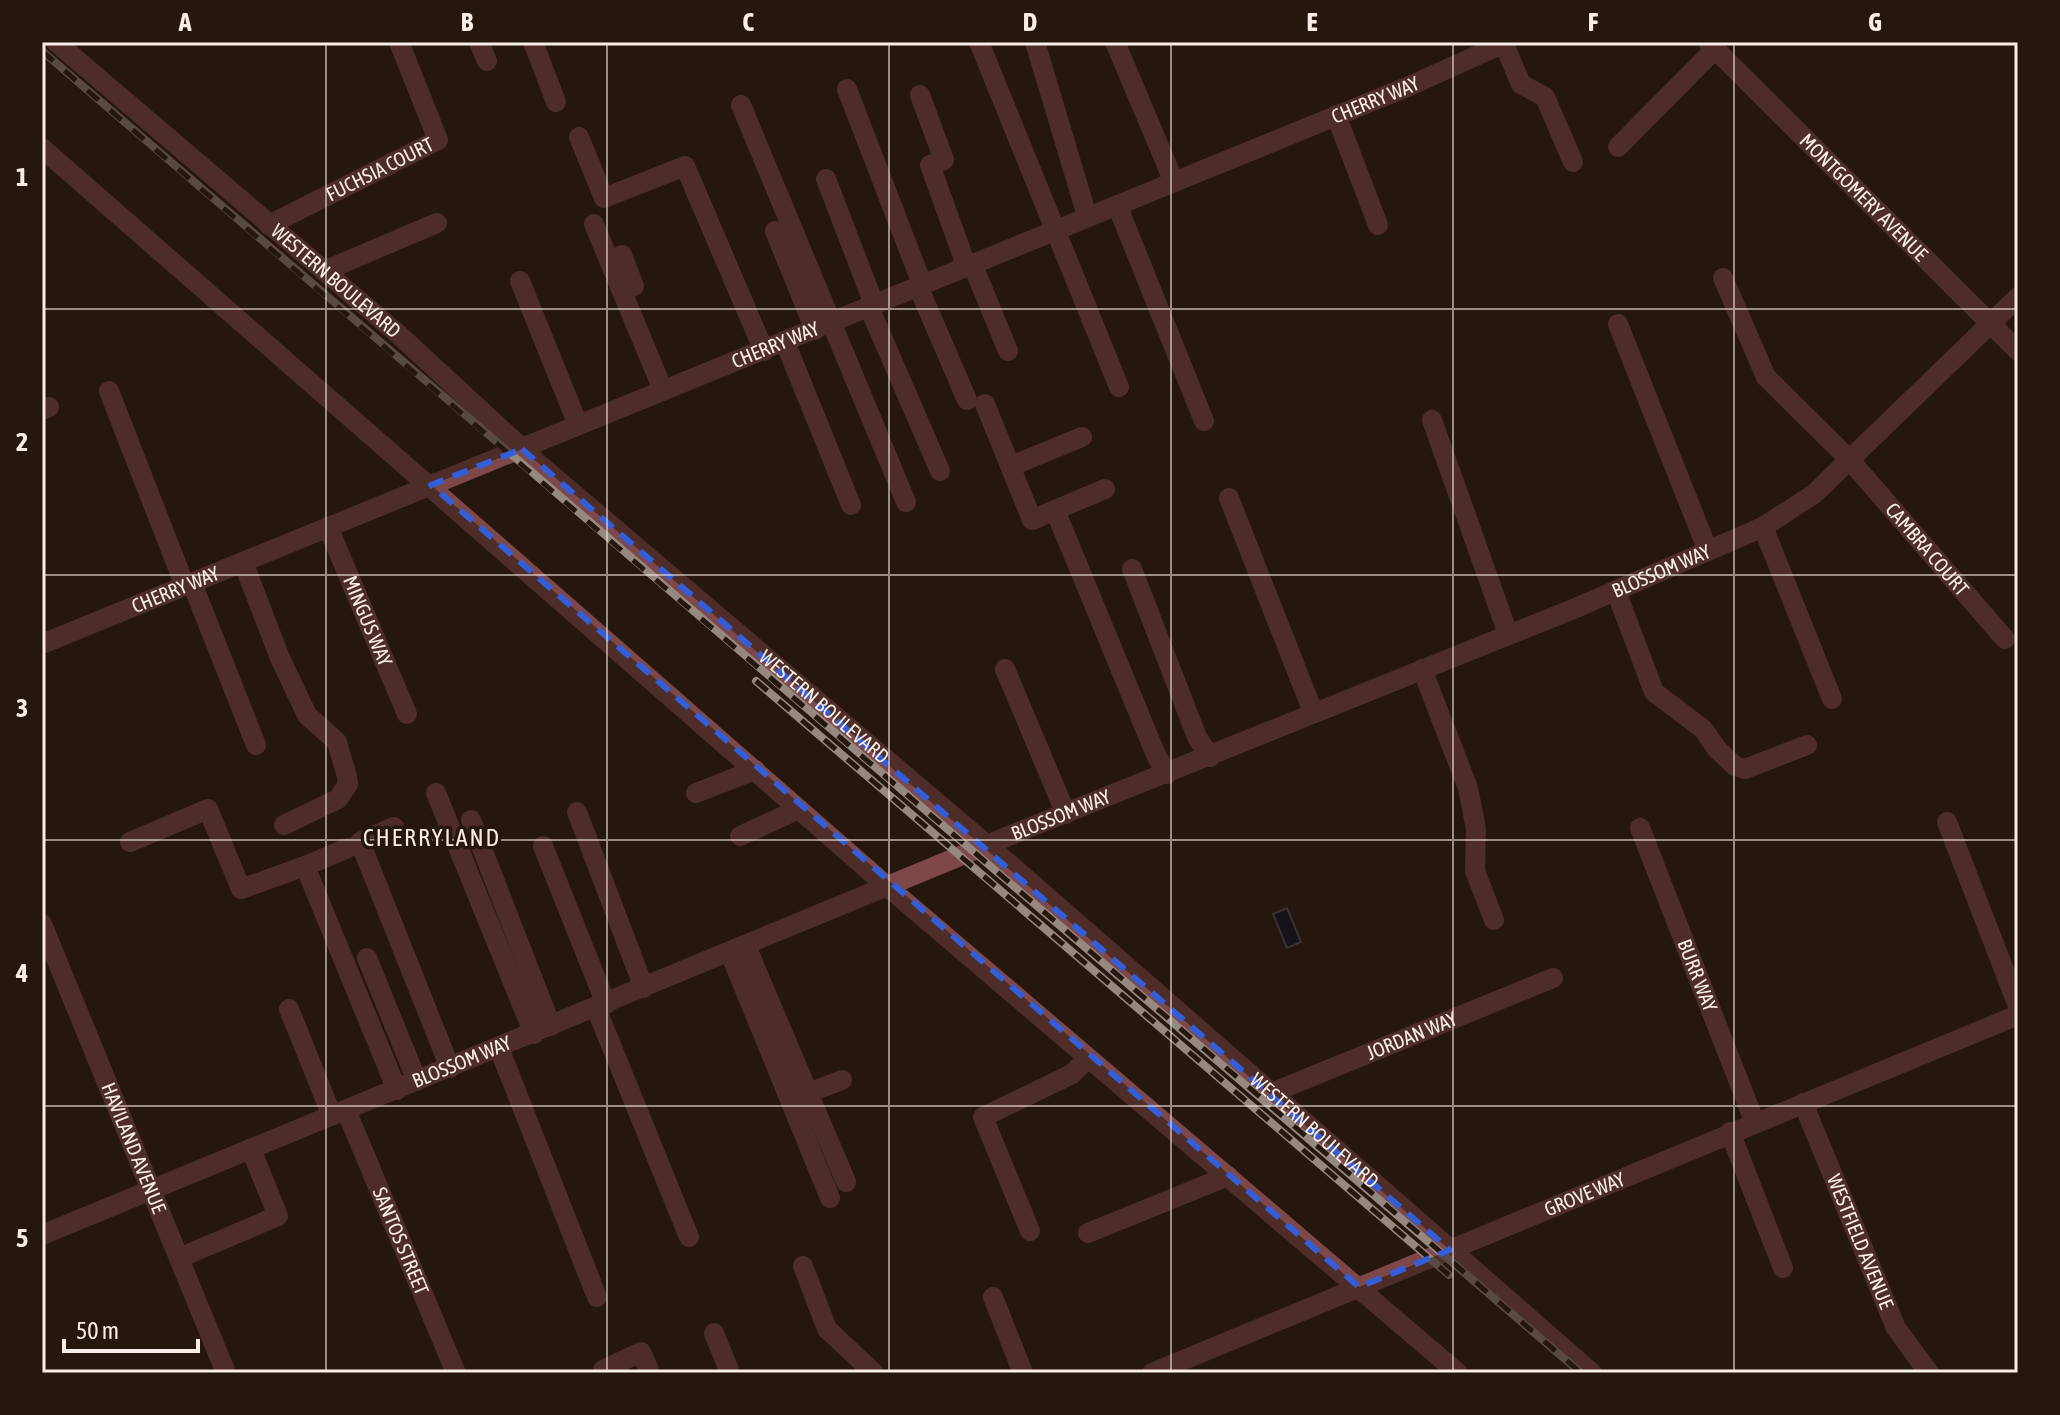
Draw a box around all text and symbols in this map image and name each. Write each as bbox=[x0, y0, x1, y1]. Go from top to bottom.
text: A bbox=[178, 7, 192, 37]
text: B bbox=[461, 7, 474, 37]
text: C bbox=[742, 7, 754, 37]
text: D bbox=[1023, 7, 1037, 37]
text: E bbox=[1306, 7, 1318, 37]
text: F bbox=[1588, 7, 1599, 37]
text: G bbox=[1868, 7, 1882, 37]
street label: CHERRY WAY bbox=[1328, 71, 1423, 128]
street label: MONTGOMERY AVENUE bbox=[1796, 128, 1933, 266]
street label: FUCHSIA COURT bbox=[322, 132, 437, 206]
text: 1 bbox=[16, 162, 28, 192]
street label: WESTERN BOULEVARD bbox=[267, 219, 406, 342]
street label: CHERRY WAY bbox=[728, 316, 822, 372]
text: 2 bbox=[16, 427, 28, 457]
street label: CAMBRA COURT bbox=[1881, 498, 1974, 600]
street label: BLOSSOM WAY bbox=[1608, 539, 1714, 602]
street label: CHERRY WAY bbox=[128, 561, 222, 617]
street label: MINGUS WAY bbox=[339, 572, 397, 669]
street label: WESTERN BOULEVARD bbox=[755, 645, 894, 768]
text: 3 bbox=[16, 693, 28, 723]
street label: BLOSSOM WAY bbox=[1008, 784, 1114, 845]
district label: CHERRYLAND bbox=[363, 824, 501, 851]
street label: BURR WAY bbox=[1673, 936, 1722, 1015]
text: 4 bbox=[15, 958, 28, 988]
street label: JORDAN WAY bbox=[1363, 1007, 1460, 1064]
street label: BLOSSOM WAY bbox=[409, 1031, 514, 1092]
street label: WESTERN BOULEVARD bbox=[1246, 1068, 1384, 1192]
street label: HAVILAND AVENUE bbox=[97, 1079, 171, 1217]
street label: GROVE WAY bbox=[1541, 1167, 1628, 1221]
street label: WESTFIELD AVENUE bbox=[1823, 1171, 1899, 1313]
street label: SANTOS STREET bbox=[369, 1184, 434, 1298]
text: 5 bbox=[16, 1223, 28, 1253]
scale bar bbox=[64, 1303, 198, 1353]
text: 50 m bbox=[76, 1317, 119, 1344]

